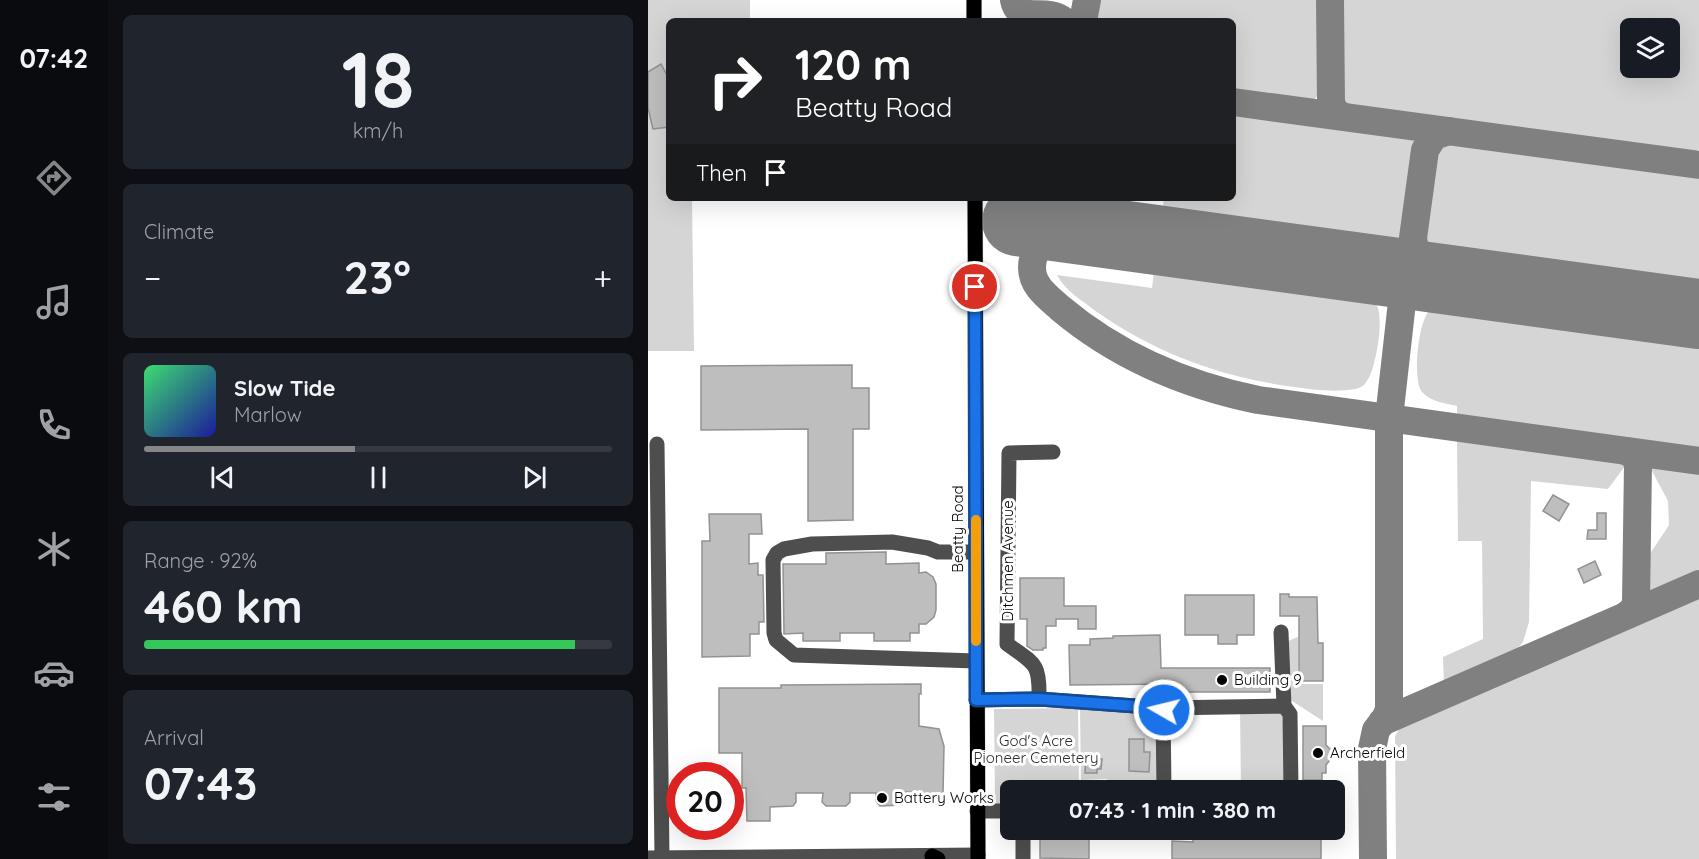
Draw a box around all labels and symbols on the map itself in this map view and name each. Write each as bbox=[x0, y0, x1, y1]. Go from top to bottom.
pin bbox=[949, 261, 1000, 312]
street label: Beatty Road bbox=[948, 485, 967, 573]
street label: Ditchmen Avenue bbox=[998, 500, 1017, 622]
place label: Building 9 bbox=[1234, 670, 1302, 689]
marker: Building 9 bbox=[1215, 673, 1229, 687]
position arrow bbox=[1132, 678, 1196, 742]
park label: God's Acre Pioneer Cemetery bbox=[974, 731, 1098, 767]
place label: Archerfield bbox=[1330, 743, 1405, 762]
marker: Archerfield bbox=[1311, 746, 1325, 760]
speed limit sign: 20 bbox=[666, 762, 744, 840]
place label: Battery Works bbox=[894, 788, 994, 807]
marker: Battery Works bbox=[875, 791, 889, 805]

